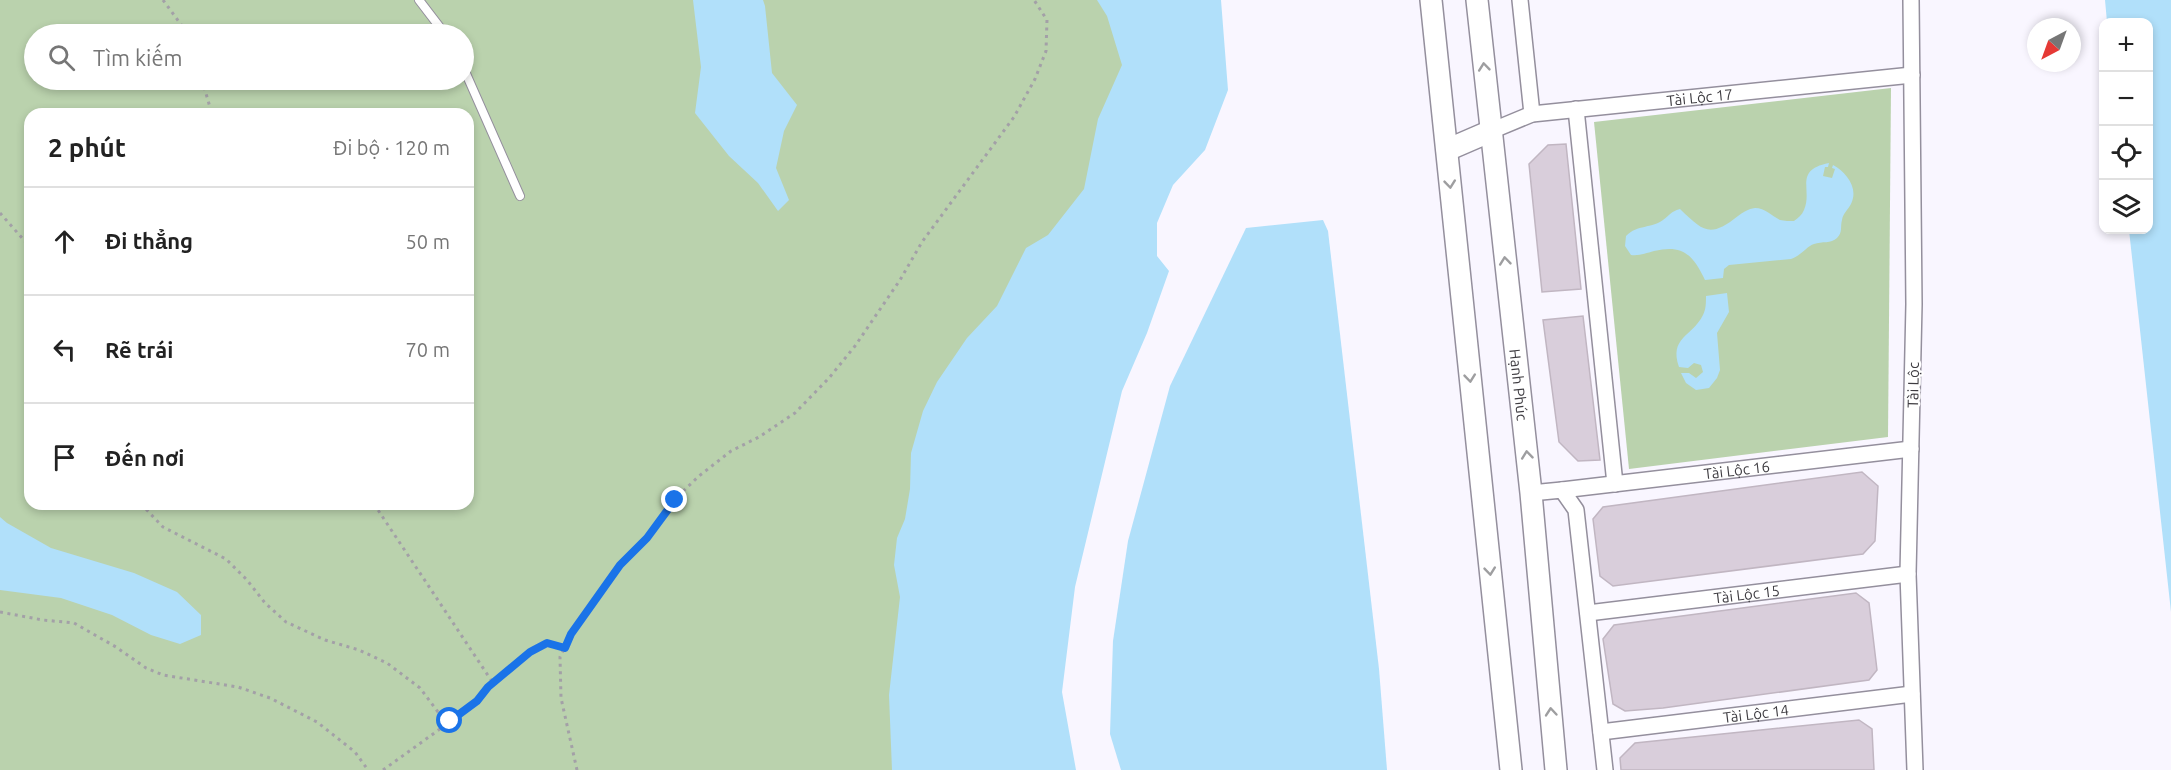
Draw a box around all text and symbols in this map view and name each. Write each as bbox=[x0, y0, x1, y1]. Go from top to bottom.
north arrow bbox=[2027, 18, 2081, 72]
map controls bbox=[2099, 18, 2153, 234]
button: + bbox=[2099, 18, 2153, 72]
search box bbox=[24, 24, 474, 90]
icon: search bbox=[45, 41, 78, 74]
text: Tìm kiếm bbox=[93, 45, 183, 70]
one-way arrow bbox=[1478, 63, 1491, 72]
button: − bbox=[2099, 72, 2153, 126]
street label: Tài Lộc 17 bbox=[1666, 85, 1734, 109]
button: locate bbox=[2099, 126, 2153, 180]
text: 2 phút bbox=[48, 133, 126, 162]
text: Đi bộ · 120 m bbox=[333, 136, 450, 159]
one-way arrow bbox=[1443, 179, 1456, 188]
button: layers bbox=[2099, 180, 2153, 234]
icon: ahead bbox=[48, 225, 81, 258]
text: Đi thẳng bbox=[105, 228, 193, 253]
text: 50 m bbox=[406, 230, 450, 253]
one-way arrow bbox=[1499, 257, 1512, 266]
icon: left bbox=[48, 333, 81, 366]
text: Rẽ trái bbox=[105, 337, 173, 362]
text: 70 m bbox=[406, 338, 450, 361]
street label: Hạnh Phúc bbox=[1507, 348, 1532, 421]
street label: Tài Lộc bbox=[1904, 362, 1922, 408]
one-way arrow bbox=[1463, 373, 1476, 382]
icon: arrive bbox=[48, 441, 81, 474]
text: Đến nơi bbox=[105, 445, 184, 470]
one-way arrow bbox=[1521, 450, 1533, 459]
street label: Tài Lộc 16 bbox=[1703, 457, 1771, 482]
route end bbox=[661, 486, 687, 512]
one-way arrow bbox=[1483, 567, 1496, 576]
street label: Tài Lộc 15 bbox=[1713, 581, 1781, 606]
street label: Tài Lộc 14 bbox=[1722, 701, 1790, 726]
route start bbox=[436, 707, 462, 733]
one-way arrow bbox=[1545, 707, 1558, 716]

